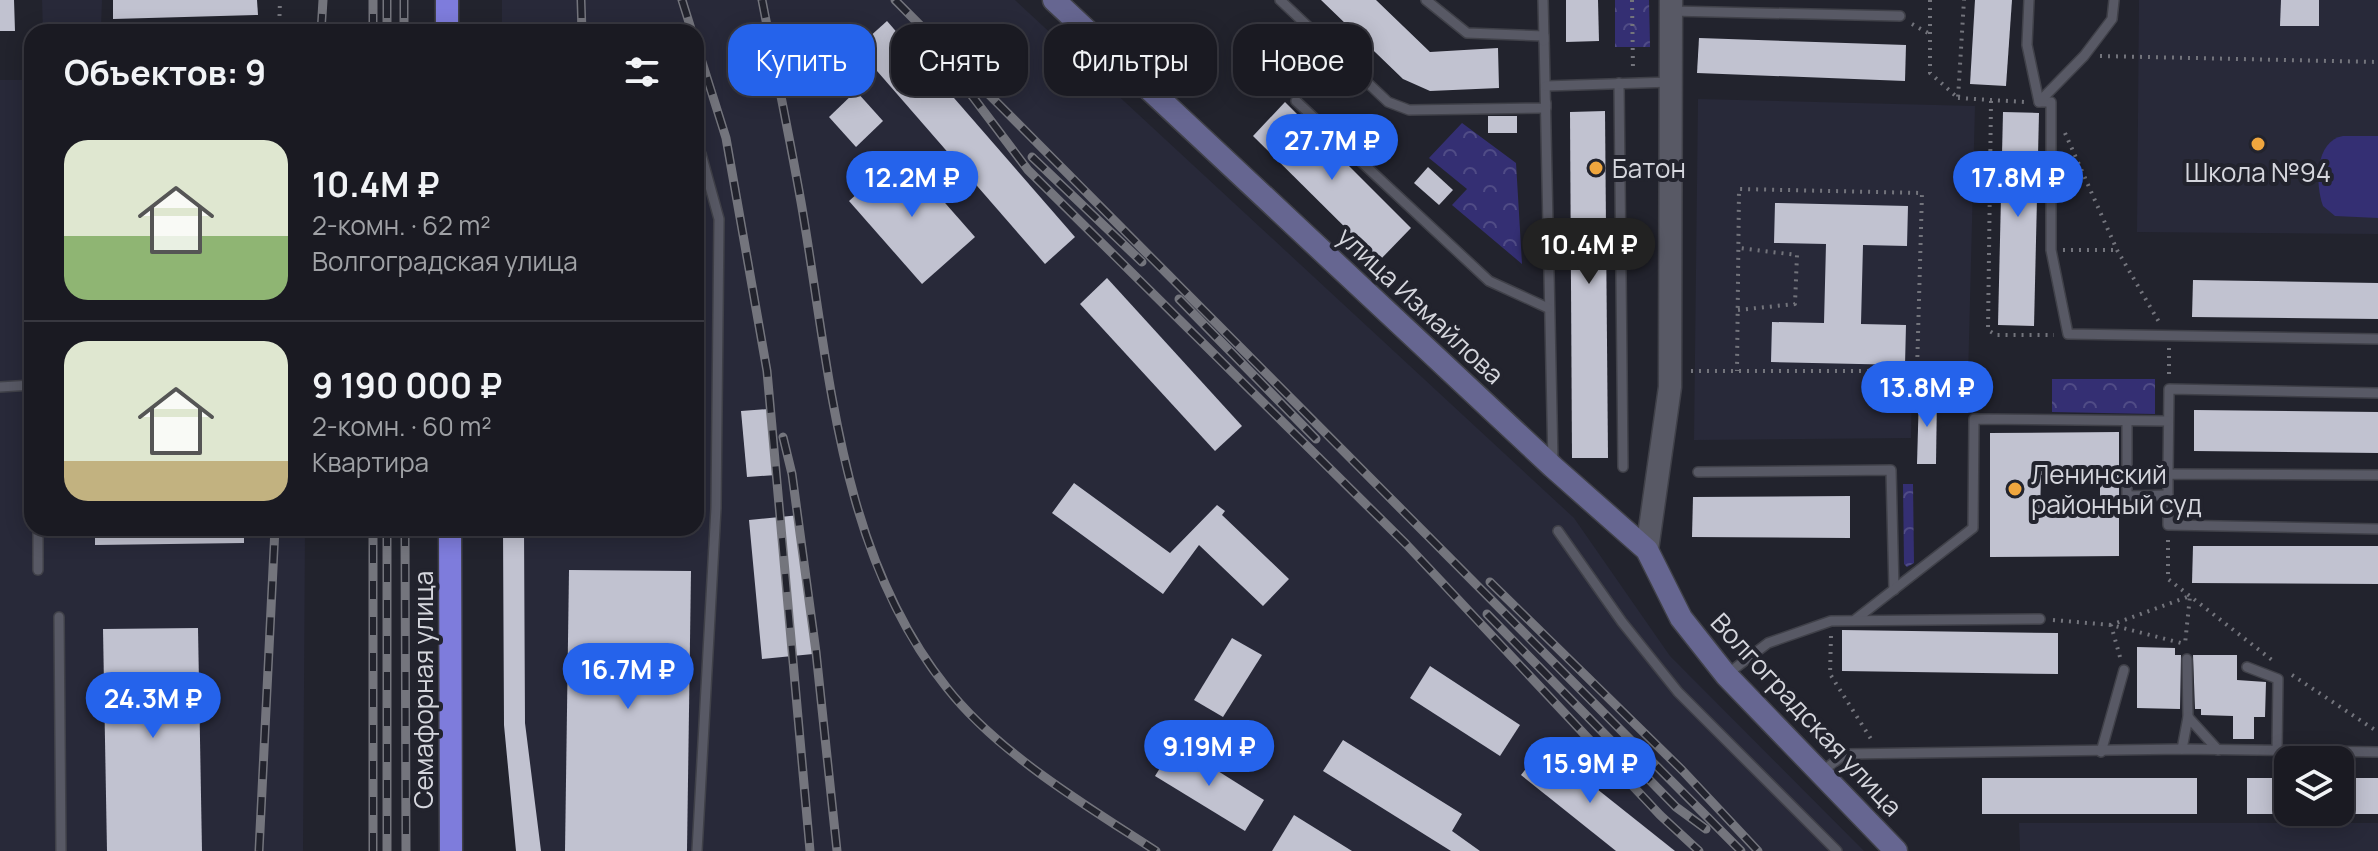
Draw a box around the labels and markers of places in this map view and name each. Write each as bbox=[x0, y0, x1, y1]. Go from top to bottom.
pin: 27.7M ₽ bbox=[1258, 114, 1406, 182]
marker: Школа №94 bbox=[2249, 135, 2267, 153]
place label: Батон bbox=[1612, 150, 1686, 186]
pin: 12.2M ₽ bbox=[838, 151, 986, 219]
pin: 17.8M ₽ bbox=[1944, 151, 2092, 219]
place label: Школа №94 bbox=[2185, 154, 2331, 190]
marker: Батон bbox=[1587, 159, 1605, 177]
pin: 10.4M ₽ bbox=[1515, 218, 1663, 286]
pin: 13.8M ₽ bbox=[1853, 361, 2001, 429]
place label: Ленинский районный суд bbox=[2031, 456, 2202, 522]
marker: Ленинский районный суд bbox=[2006, 480, 2024, 498]
pin: 16.7M ₽ bbox=[554, 643, 702, 711]
pin: 24.3M ₽ bbox=[79, 672, 227, 740]
pin: 9.19M ₽ bbox=[1135, 720, 1283, 788]
pin: 15.9M ₽ bbox=[1516, 737, 1664, 805]

